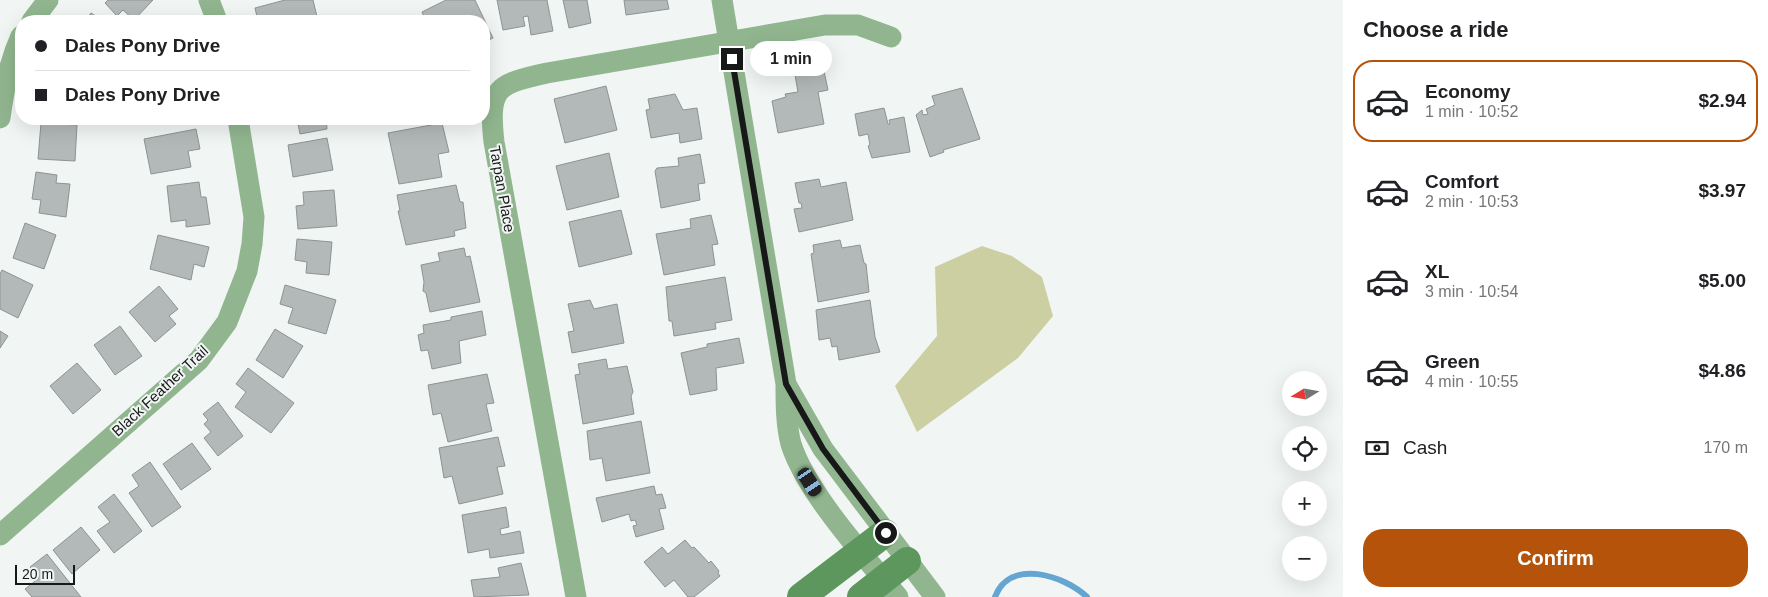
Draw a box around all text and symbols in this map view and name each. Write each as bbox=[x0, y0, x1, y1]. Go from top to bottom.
text: Choose a ride bbox=[1363, 17, 1508, 42]
text: Dales Pony Drive bbox=[65, 35, 220, 56]
callout: 1 min bbox=[750, 42, 832, 76]
route end bbox=[721, 48, 743, 70]
text: 1 min bbox=[770, 50, 812, 67]
icon: car bbox=[1365, 79, 1410, 124]
text: Economy bbox=[1425, 81, 1511, 102]
text: Dales Pony Drive bbox=[65, 84, 220, 105]
text: $2.94 bbox=[1698, 90, 1746, 111]
text: 1 min · 10:52 bbox=[1425, 103, 1518, 120]
street label: Tarpan Place bbox=[487, 144, 518, 234]
icon: car bbox=[1365, 169, 1410, 214]
text: Comfort bbox=[1425, 171, 1499, 192]
text: $3.97 bbox=[1698, 180, 1746, 201]
text: 2 min · 10:53 bbox=[1425, 193, 1518, 210]
icon: car bbox=[1365, 259, 1410, 304]
text: XL bbox=[1425, 261, 1449, 282]
text: $5.00 bbox=[1698, 270, 1746, 291]
text: 3 min · 10:54 bbox=[1425, 283, 1518, 300]
street label: Black Feather Trail bbox=[108, 342, 211, 439]
icon: car bbox=[1365, 349, 1410, 394]
text: Green bbox=[1425, 351, 1480, 372]
text: $4.86 bbox=[1698, 360, 1746, 381]
north arrow bbox=[1282, 371, 1328, 416]
map controls bbox=[1282, 371, 1327, 581]
text: 4 min · 10:55 bbox=[1425, 373, 1518, 390]
button: locate bbox=[1282, 426, 1327, 471]
icon: cash bbox=[1363, 434, 1391, 462]
text: Cash bbox=[1403, 437, 1447, 458]
text: 170 m bbox=[1704, 439, 1748, 456]
car bbox=[795, 465, 824, 499]
button: + bbox=[1282, 481, 1327, 526]
route start bbox=[875, 522, 897, 544]
button: Confirm bbox=[1363, 529, 1748, 587]
button: − bbox=[1282, 536, 1327, 581]
scale bar bbox=[15, 562, 75, 585]
text: 20 m bbox=[22, 566, 53, 582]

